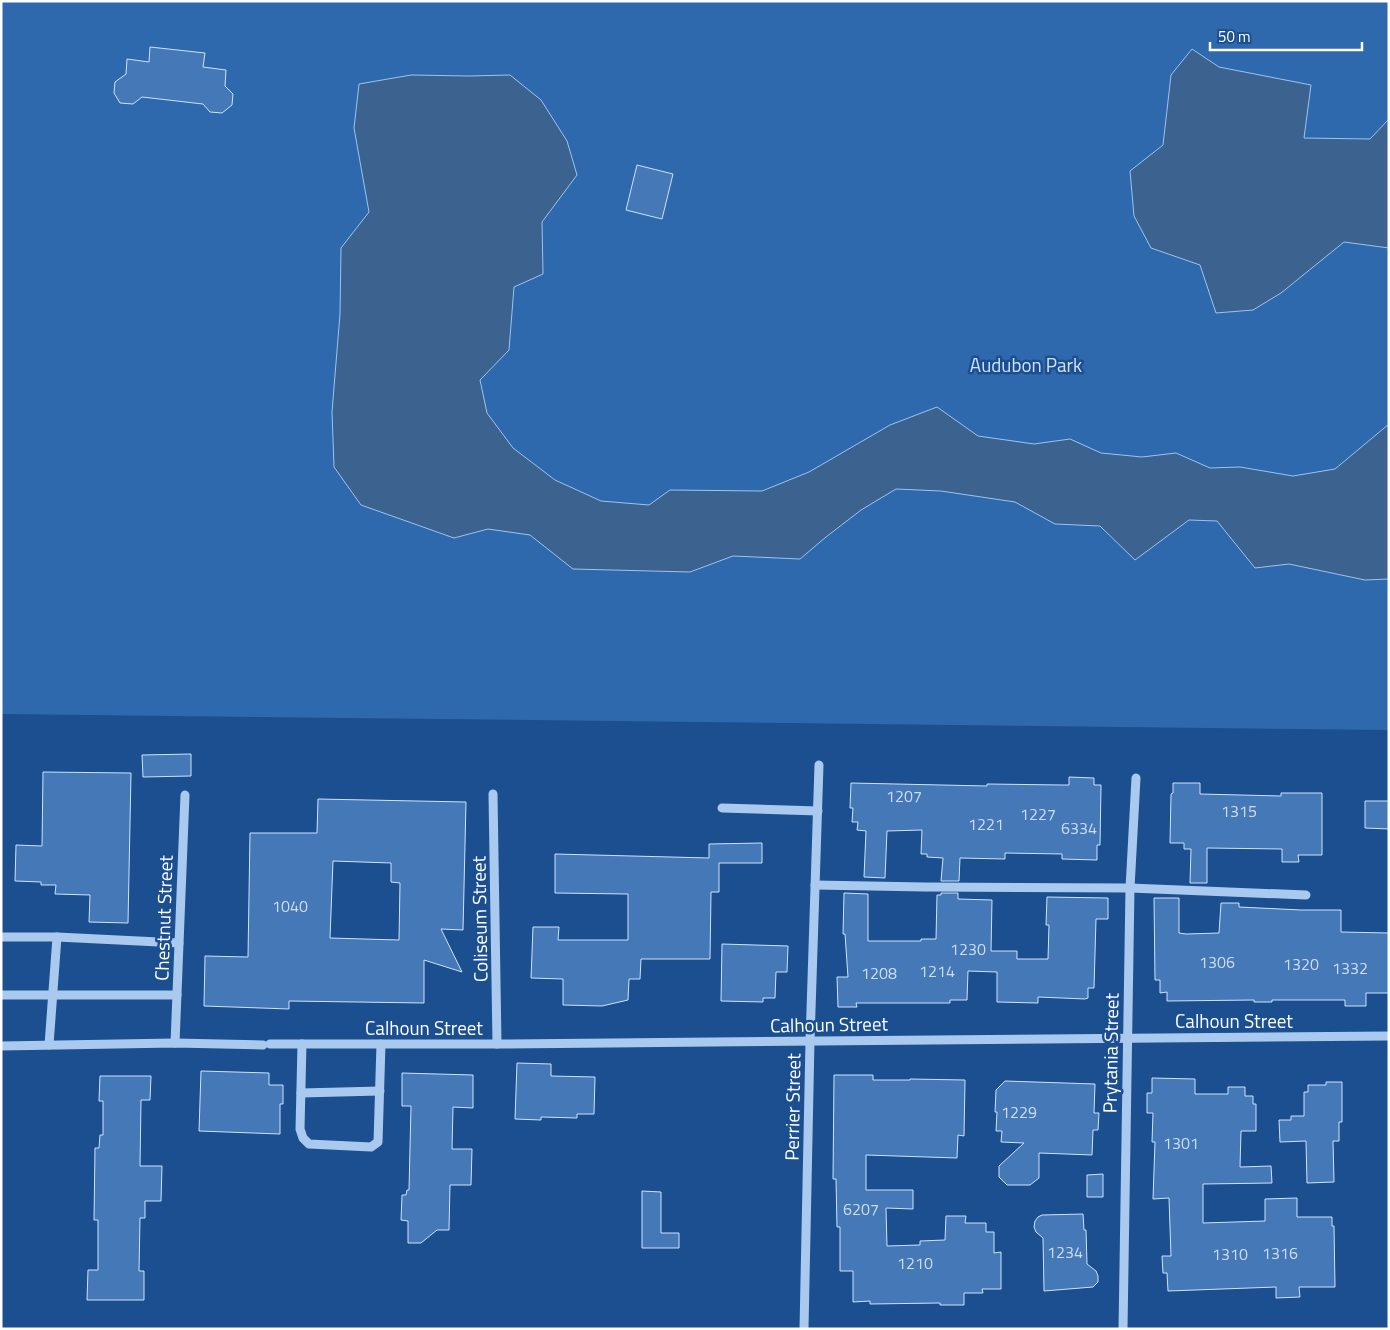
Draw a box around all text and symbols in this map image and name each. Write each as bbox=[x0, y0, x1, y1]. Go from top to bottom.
scale bar bbox=[1210, 20, 1362, 52]
text: 50 m bbox=[1218, 25, 1251, 48]
park label: Audubon Park bbox=[970, 350, 1082, 379]
house number: 1207 bbox=[886, 784, 922, 808]
house number: 1315 bbox=[1221, 799, 1257, 823]
house number: 1227 bbox=[1020, 802, 1056, 826]
house number: 1221 bbox=[968, 812, 1004, 836]
house number: 6334 bbox=[1061, 816, 1097, 840]
street label: Chestnut Street bbox=[146, 854, 180, 981]
street label: Coliseum Street bbox=[463, 855, 495, 982]
house number: 1040 bbox=[272, 894, 308, 918]
house number: 1230 bbox=[950, 937, 986, 961]
house number: 1306 bbox=[1199, 950, 1235, 974]
house number: 1320 bbox=[1283, 952, 1319, 976]
house number: 1332 bbox=[1332, 956, 1368, 980]
house number: 1214 bbox=[919, 959, 955, 983]
house number: 1208 bbox=[861, 961, 897, 985]
street label: Prytania Street bbox=[1094, 992, 1126, 1113]
street label: Calhoun Street bbox=[1175, 1006, 1293, 1035]
street label: Calhoun Street bbox=[770, 1008, 889, 1040]
street label: Calhoun Street bbox=[365, 1013, 483, 1042]
street label: Perrier Street bbox=[777, 1053, 807, 1161]
house number: 1229 bbox=[1001, 1100, 1037, 1124]
house number: 1301 bbox=[1163, 1131, 1199, 1155]
house number: 6207 bbox=[843, 1197, 879, 1221]
house number: 1234 bbox=[1047, 1240, 1083, 1264]
house number: 1316 bbox=[1262, 1241, 1298, 1265]
house number: 1310 bbox=[1212, 1242, 1248, 1266]
house number: 1210 bbox=[897, 1251, 933, 1275]

